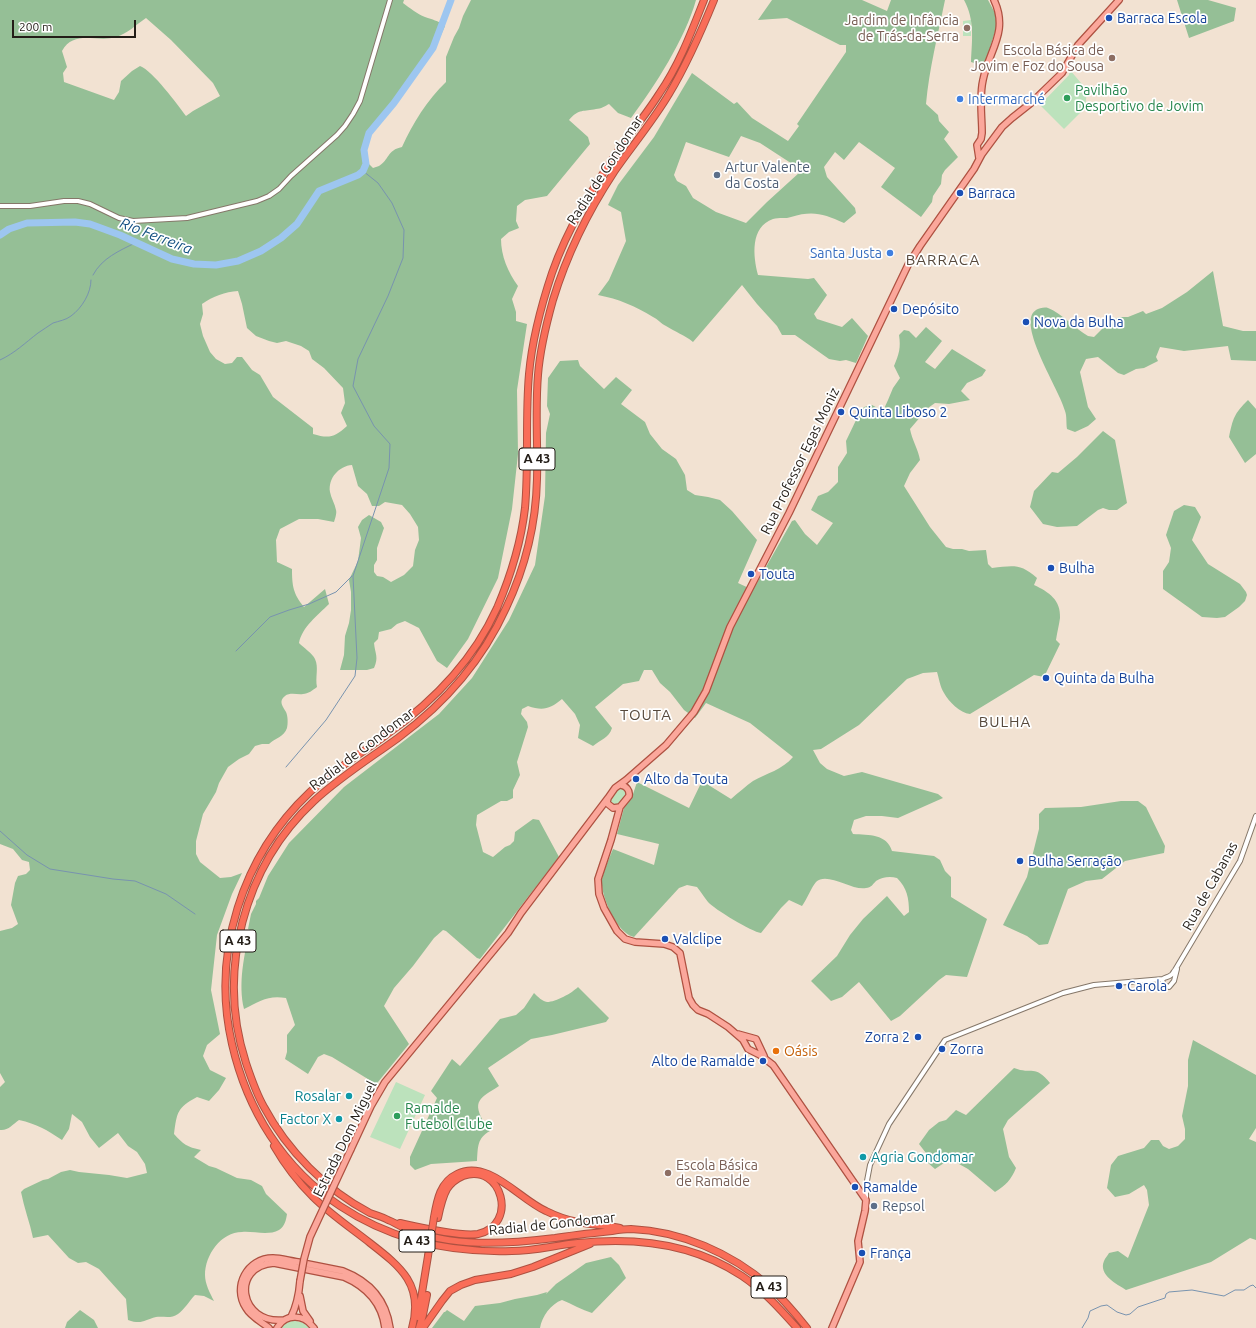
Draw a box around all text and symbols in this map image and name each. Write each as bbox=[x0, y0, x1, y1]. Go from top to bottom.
place label: Barraca Escola bbox=[1117, 10, 1207, 26]
scale bar bbox=[14, 12, 138, 38]
place label: Jardim de Infância de Trás-da-Serra bbox=[844, 12, 959, 44]
marker: Barraca Escola bbox=[1104, 13, 1114, 23]
text: 200 m bbox=[19, 20, 52, 33]
marker: Jardim de Infância de Trás-da-Serra bbox=[962, 23, 972, 33]
place label: Escola Básica de Jovim e Foz do Sousa bbox=[971, 42, 1104, 74]
marker: Escola Básica de Jovim e Foz do Sousa bbox=[1107, 53, 1117, 63]
place label: Pavilhão Desportivo de Jovim bbox=[1075, 82, 1204, 114]
place label: Intermarché bbox=[968, 91, 1045, 107]
marker: Pavilhão Desportivo de Jovim bbox=[1062, 93, 1072, 103]
marker: Intermarché bbox=[955, 94, 965, 104]
street label: Radial de Gondomar bbox=[563, 112, 647, 228]
place label: Artur Valente da Costa bbox=[725, 159, 810, 192]
marker: Artur Valente da Costa bbox=[712, 170, 722, 180]
place label: Barraca bbox=[968, 185, 1016, 201]
marker: Barraca bbox=[955, 188, 965, 198]
water label: Rio Ferreira bbox=[117, 214, 195, 258]
place label: Santa Justa bbox=[810, 245, 882, 261]
marker: Santa Justa bbox=[885, 248, 895, 258]
district label: BARRACA bbox=[906, 251, 980, 269]
place label: Depósito bbox=[902, 301, 959, 317]
marker: Depósito bbox=[889, 304, 899, 314]
place label: Nova da Bulha bbox=[1034, 314, 1124, 330]
marker: Nova da Bulha bbox=[1021, 317, 1031, 327]
street label: Rua Professor Egas Moniz bbox=[757, 385, 843, 537]
place label: Quinta Liboso 2 bbox=[849, 404, 947, 420]
marker: Quinta Liboso 2 bbox=[836, 407, 846, 417]
road number: A 43 bbox=[519, 448, 555, 470]
place label: Bulha bbox=[1059, 560, 1095, 576]
marker: Bulha bbox=[1046, 563, 1056, 573]
place label: Touta bbox=[759, 566, 795, 582]
marker: Touta bbox=[746, 569, 756, 579]
place label: Quinta da Bulha bbox=[1054, 670, 1154, 686]
marker: Quinta da Bulha bbox=[1041, 673, 1051, 683]
street label: Radial de Gondomar bbox=[306, 704, 418, 794]
district label: TOUTA bbox=[620, 706, 672, 724]
district label: BULHA bbox=[979, 713, 1031, 731]
place label: Alto da Touta bbox=[644, 771, 728, 787]
marker: Alto da Touta bbox=[631, 774, 641, 784]
street label: Rua de Cabanas bbox=[1179, 839, 1241, 933]
place label: Bulha Serração bbox=[1028, 853, 1122, 869]
marker: Bulha Serração bbox=[1015, 856, 1025, 866]
road number: A 43 bbox=[220, 930, 256, 952]
place label: Valclipe bbox=[673, 931, 722, 947]
marker: Valclipe bbox=[660, 934, 670, 944]
place label: Carola bbox=[1127, 978, 1167, 994]
marker: Carola bbox=[1114, 981, 1124, 991]
place label: Zorra 2 bbox=[865, 1029, 910, 1045]
marker: Zorra 2 bbox=[913, 1032, 923, 1042]
place label: Zorra bbox=[950, 1041, 984, 1057]
place label: Oásis bbox=[784, 1043, 818, 1059]
marker: Zorra bbox=[937, 1044, 947, 1054]
marker: Oásis bbox=[771, 1046, 781, 1056]
place label: Alto de Ramalde bbox=[651, 1053, 755, 1069]
marker: Alto de Ramalde bbox=[758, 1056, 768, 1066]
street label: Estrada Dom Miguel bbox=[310, 1078, 380, 1200]
place label: Rosalar bbox=[295, 1088, 341, 1104]
marker: Rosalar bbox=[344, 1091, 354, 1101]
place label: Ramalde Futebol Clube bbox=[405, 1100, 493, 1132]
place label: Factor X bbox=[280, 1111, 331, 1127]
marker: Ramalde Futebol Clube bbox=[392, 1111, 402, 1121]
marker: Factor X bbox=[334, 1114, 344, 1124]
place label: Agria Gondomar bbox=[871, 1149, 974, 1165]
marker: Agria Gondomar bbox=[858, 1152, 868, 1162]
place label: Escola Básica de Ramalde bbox=[676, 1157, 758, 1190]
marker: Escola Básica de Ramalde bbox=[663, 1168, 673, 1178]
place label: Ramalde bbox=[863, 1179, 918, 1195]
marker: Ramalde bbox=[850, 1182, 860, 1192]
place label: Repsol bbox=[882, 1198, 925, 1214]
marker: Repsol bbox=[869, 1201, 879, 1211]
street label: Radial de Gondomar bbox=[488, 1209, 616, 1239]
road number: A 43 bbox=[399, 1230, 435, 1252]
place label: França bbox=[870, 1245, 911, 1261]
marker: França bbox=[857, 1248, 867, 1258]
road number: A 43 bbox=[751, 1276, 787, 1298]

